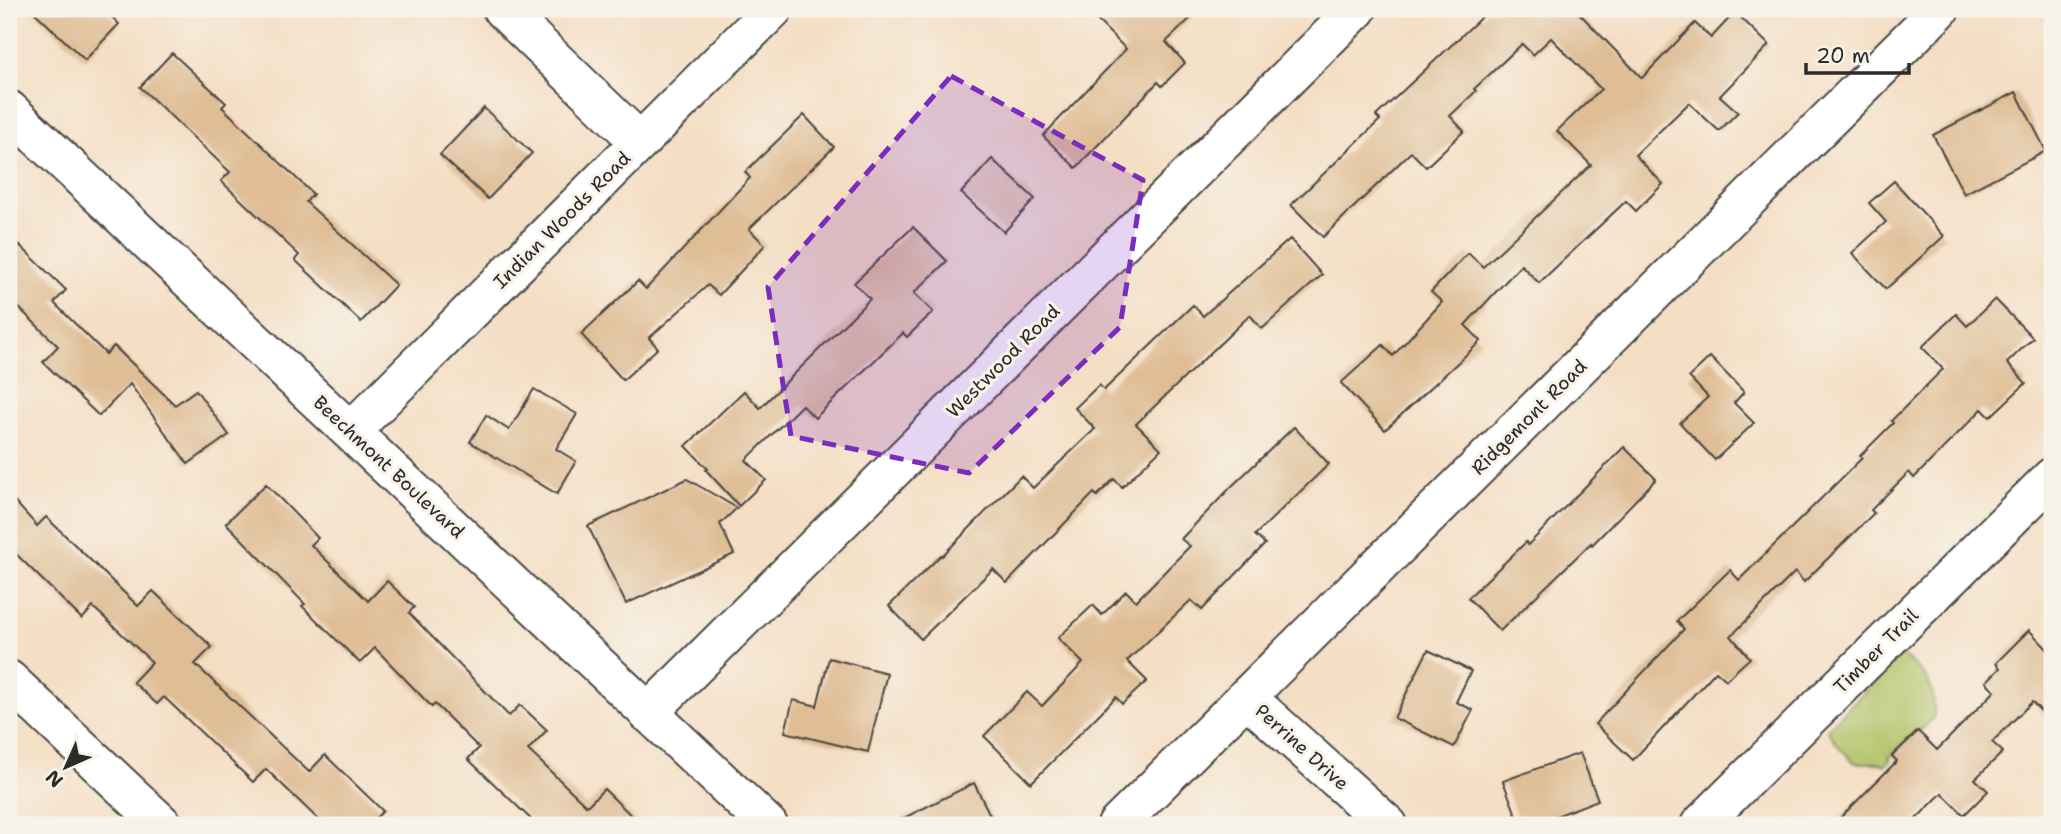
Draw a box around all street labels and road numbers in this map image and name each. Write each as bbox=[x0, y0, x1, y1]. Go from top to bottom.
street label: Indian Woods Road bbox=[488, 146, 636, 294]
street label: Westwood Road bbox=[941, 299, 1065, 423]
street label: Ridgemont Road bbox=[1466, 354, 1592, 480]
street label: Beechmont Boulevard bbox=[308, 390, 470, 544]
street label: Timber Trail bbox=[1828, 603, 1924, 699]
street label: Perrine Drive bbox=[1250, 698, 1354, 796]

